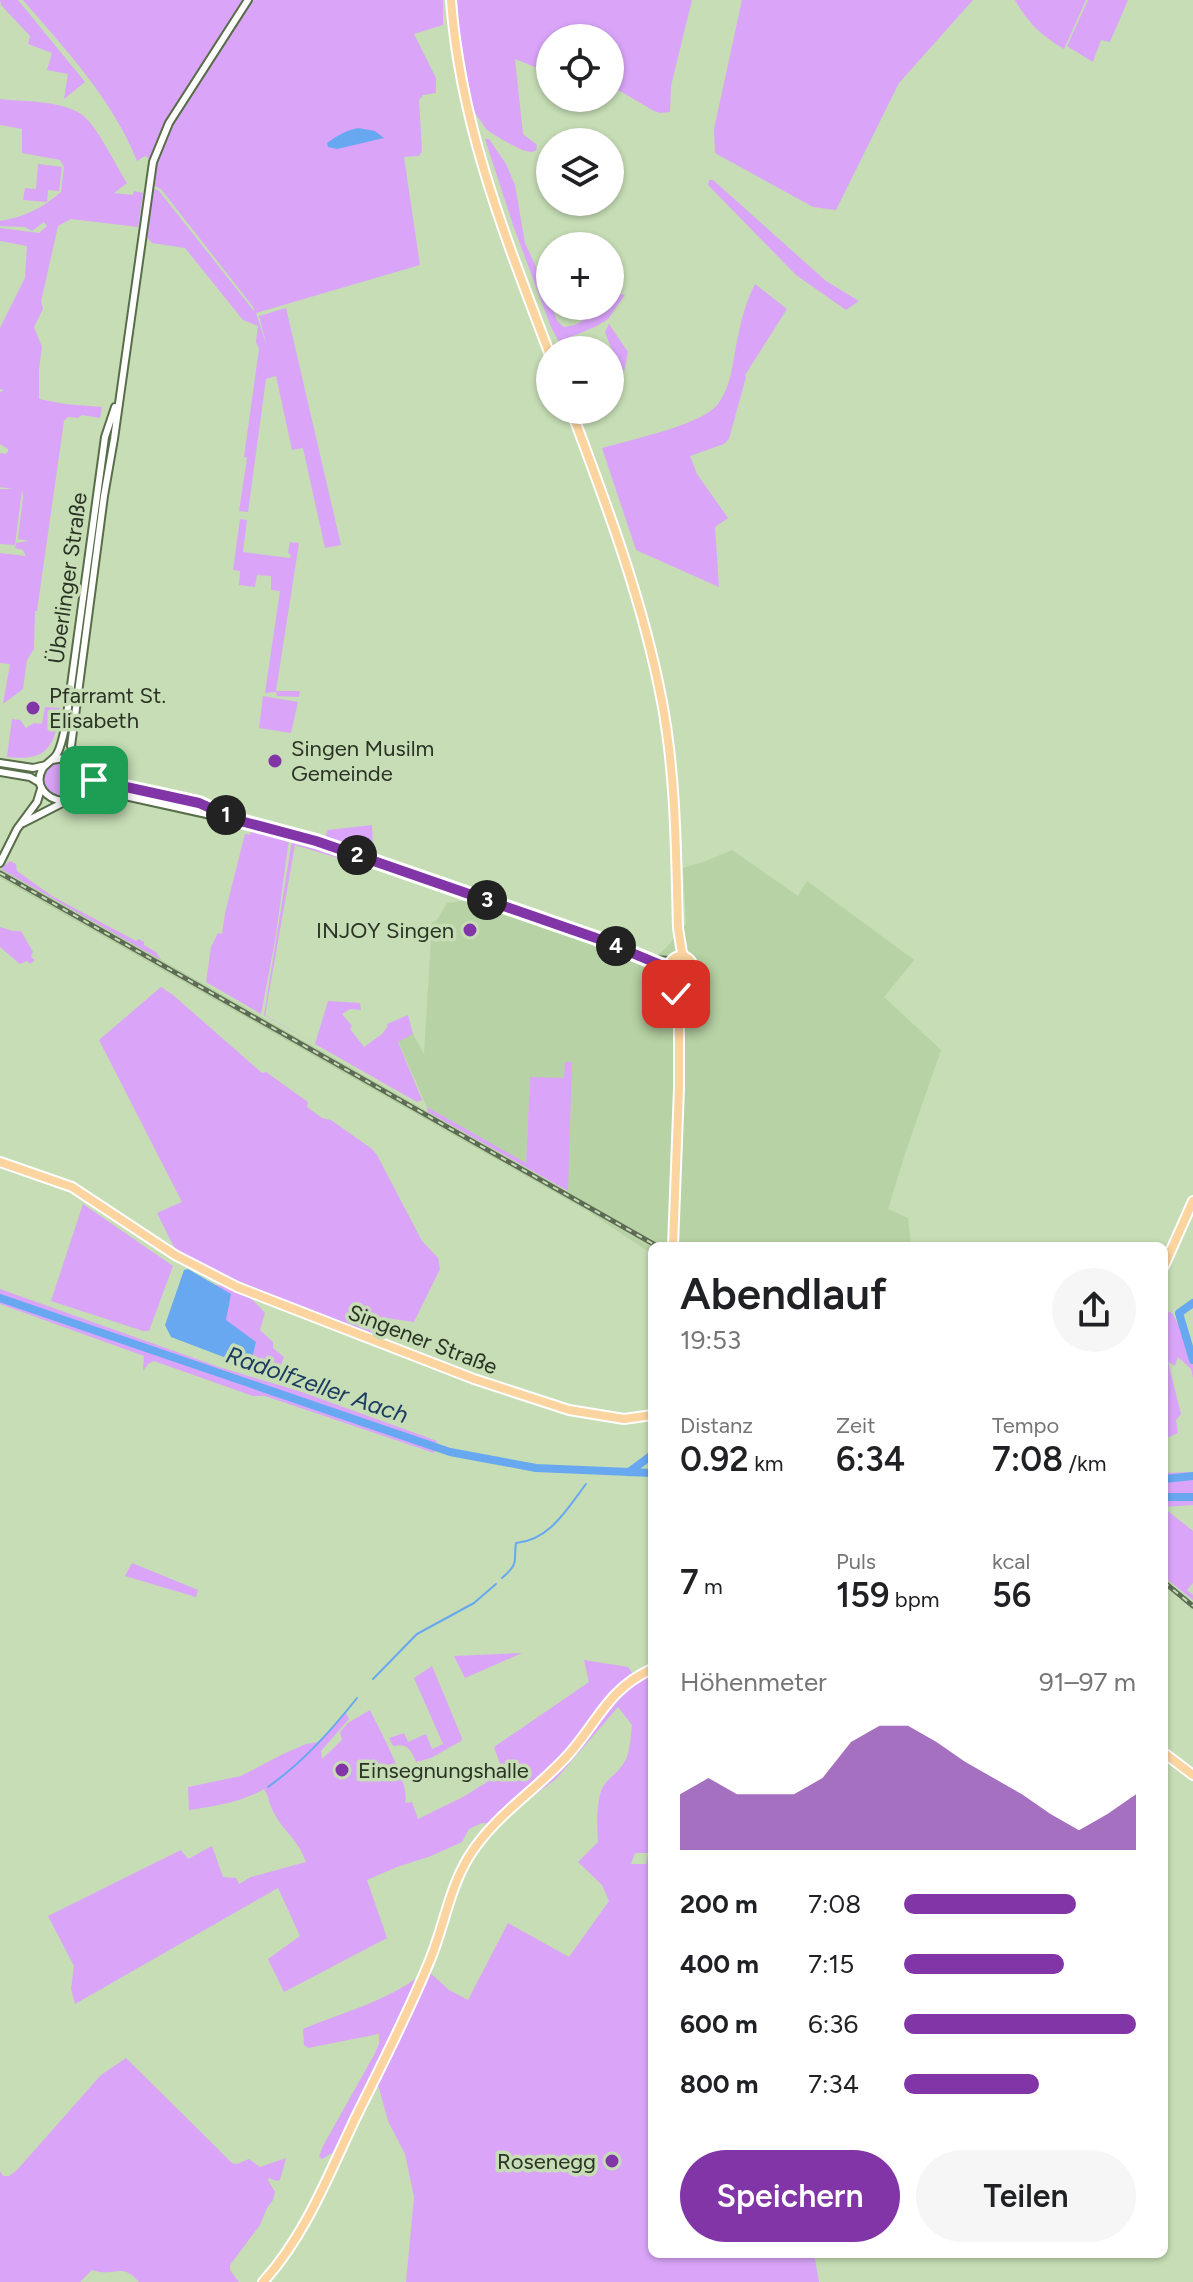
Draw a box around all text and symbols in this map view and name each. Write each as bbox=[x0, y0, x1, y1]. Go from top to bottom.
map controls bbox=[536, 24, 624, 424]
button: locate bbox=[536, 24, 624, 112]
button: layers bbox=[536, 128, 624, 216]
button: + bbox=[536, 232, 624, 320]
button: − bbox=[536, 336, 624, 424]
street label: Überlinger Straße bbox=[42, 491, 93, 666]
place label: Pfarramt St. Elisabeth bbox=[49, 682, 166, 734]
marker: Pfarramt St. Elisabeth bbox=[24, 699, 42, 717]
place label: Singen Musilm Gemeinde bbox=[291, 735, 434, 787]
pin bbox=[60, 746, 128, 814]
marker: Singen Musilm Gemeinde bbox=[266, 752, 284, 770]
icon: arrive bbox=[72, 758, 116, 802]
pin: 1 bbox=[206, 795, 246, 835]
text: 1 bbox=[221, 801, 231, 828]
pin: 2 bbox=[337, 835, 377, 875]
text: 2 bbox=[351, 841, 363, 868]
pin: 3 bbox=[467, 880, 507, 920]
text: 3 bbox=[481, 886, 493, 913]
place label: INJOY Singen bbox=[316, 917, 454, 944]
marker: INJOY Singen bbox=[461, 921, 479, 939]
pin: 4 bbox=[596, 926, 636, 966]
text: 4 bbox=[609, 932, 623, 959]
pin bbox=[642, 960, 710, 1028]
icon: check bbox=[654, 972, 698, 1016]
text: Abendlauf bbox=[680, 1267, 887, 1320]
button: share bbox=[1052, 1268, 1136, 1352]
street label: Singener Straße bbox=[344, 1299, 501, 1380]
text: 19:53 bbox=[680, 1324, 741, 1356]
water label: Radolfzeller Aach bbox=[222, 1340, 412, 1429]
text: Distanz bbox=[680, 1412, 753, 1439]
text: Zeit bbox=[836, 1412, 876, 1439]
text: Tempo bbox=[992, 1412, 1059, 1439]
text: 0.92 bbox=[680, 1439, 749, 1480]
text: 6:34 bbox=[836, 1439, 905, 1480]
text: 7:08 bbox=[992, 1439, 1063, 1480]
text: km bbox=[749, 1450, 784, 1477]
text: /km bbox=[1063, 1450, 1106, 1477]
text: Puls bbox=[836, 1548, 876, 1575]
text: kcal bbox=[992, 1548, 1030, 1575]
text: 7 bbox=[680, 1562, 699, 1603]
text: m bbox=[699, 1573, 723, 1600]
text: 159 bbox=[836, 1575, 889, 1616]
text: 56 bbox=[992, 1575, 1031, 1616]
text: bpm bbox=[889, 1586, 939, 1613]
text: Höhenmeter bbox=[680, 1666, 827, 1698]
text: 91–97 m bbox=[1039, 1666, 1136, 1698]
place label: Einsegnungshalle bbox=[358, 1757, 529, 1784]
marker: Einsegnungshalle bbox=[333, 1761, 351, 1779]
text: 200 m bbox=[680, 1888, 758, 1920]
text: 7:08 bbox=[808, 1888, 861, 1920]
text: 400 m bbox=[680, 1948, 759, 1980]
text: 7:15 bbox=[808, 1948, 854, 1980]
text: 600 m bbox=[680, 2008, 758, 2040]
text: 6:36 bbox=[808, 2008, 858, 2040]
text: 800 m bbox=[680, 2068, 758, 2100]
text: 7:34 bbox=[808, 2068, 859, 2100]
place label: Rosenegg bbox=[497, 2148, 596, 2175]
button: Speichern bbox=[680, 2150, 900, 2242]
button: Teilen bbox=[916, 2150, 1136, 2242]
marker: Rosenegg bbox=[603, 2152, 621, 2170]

